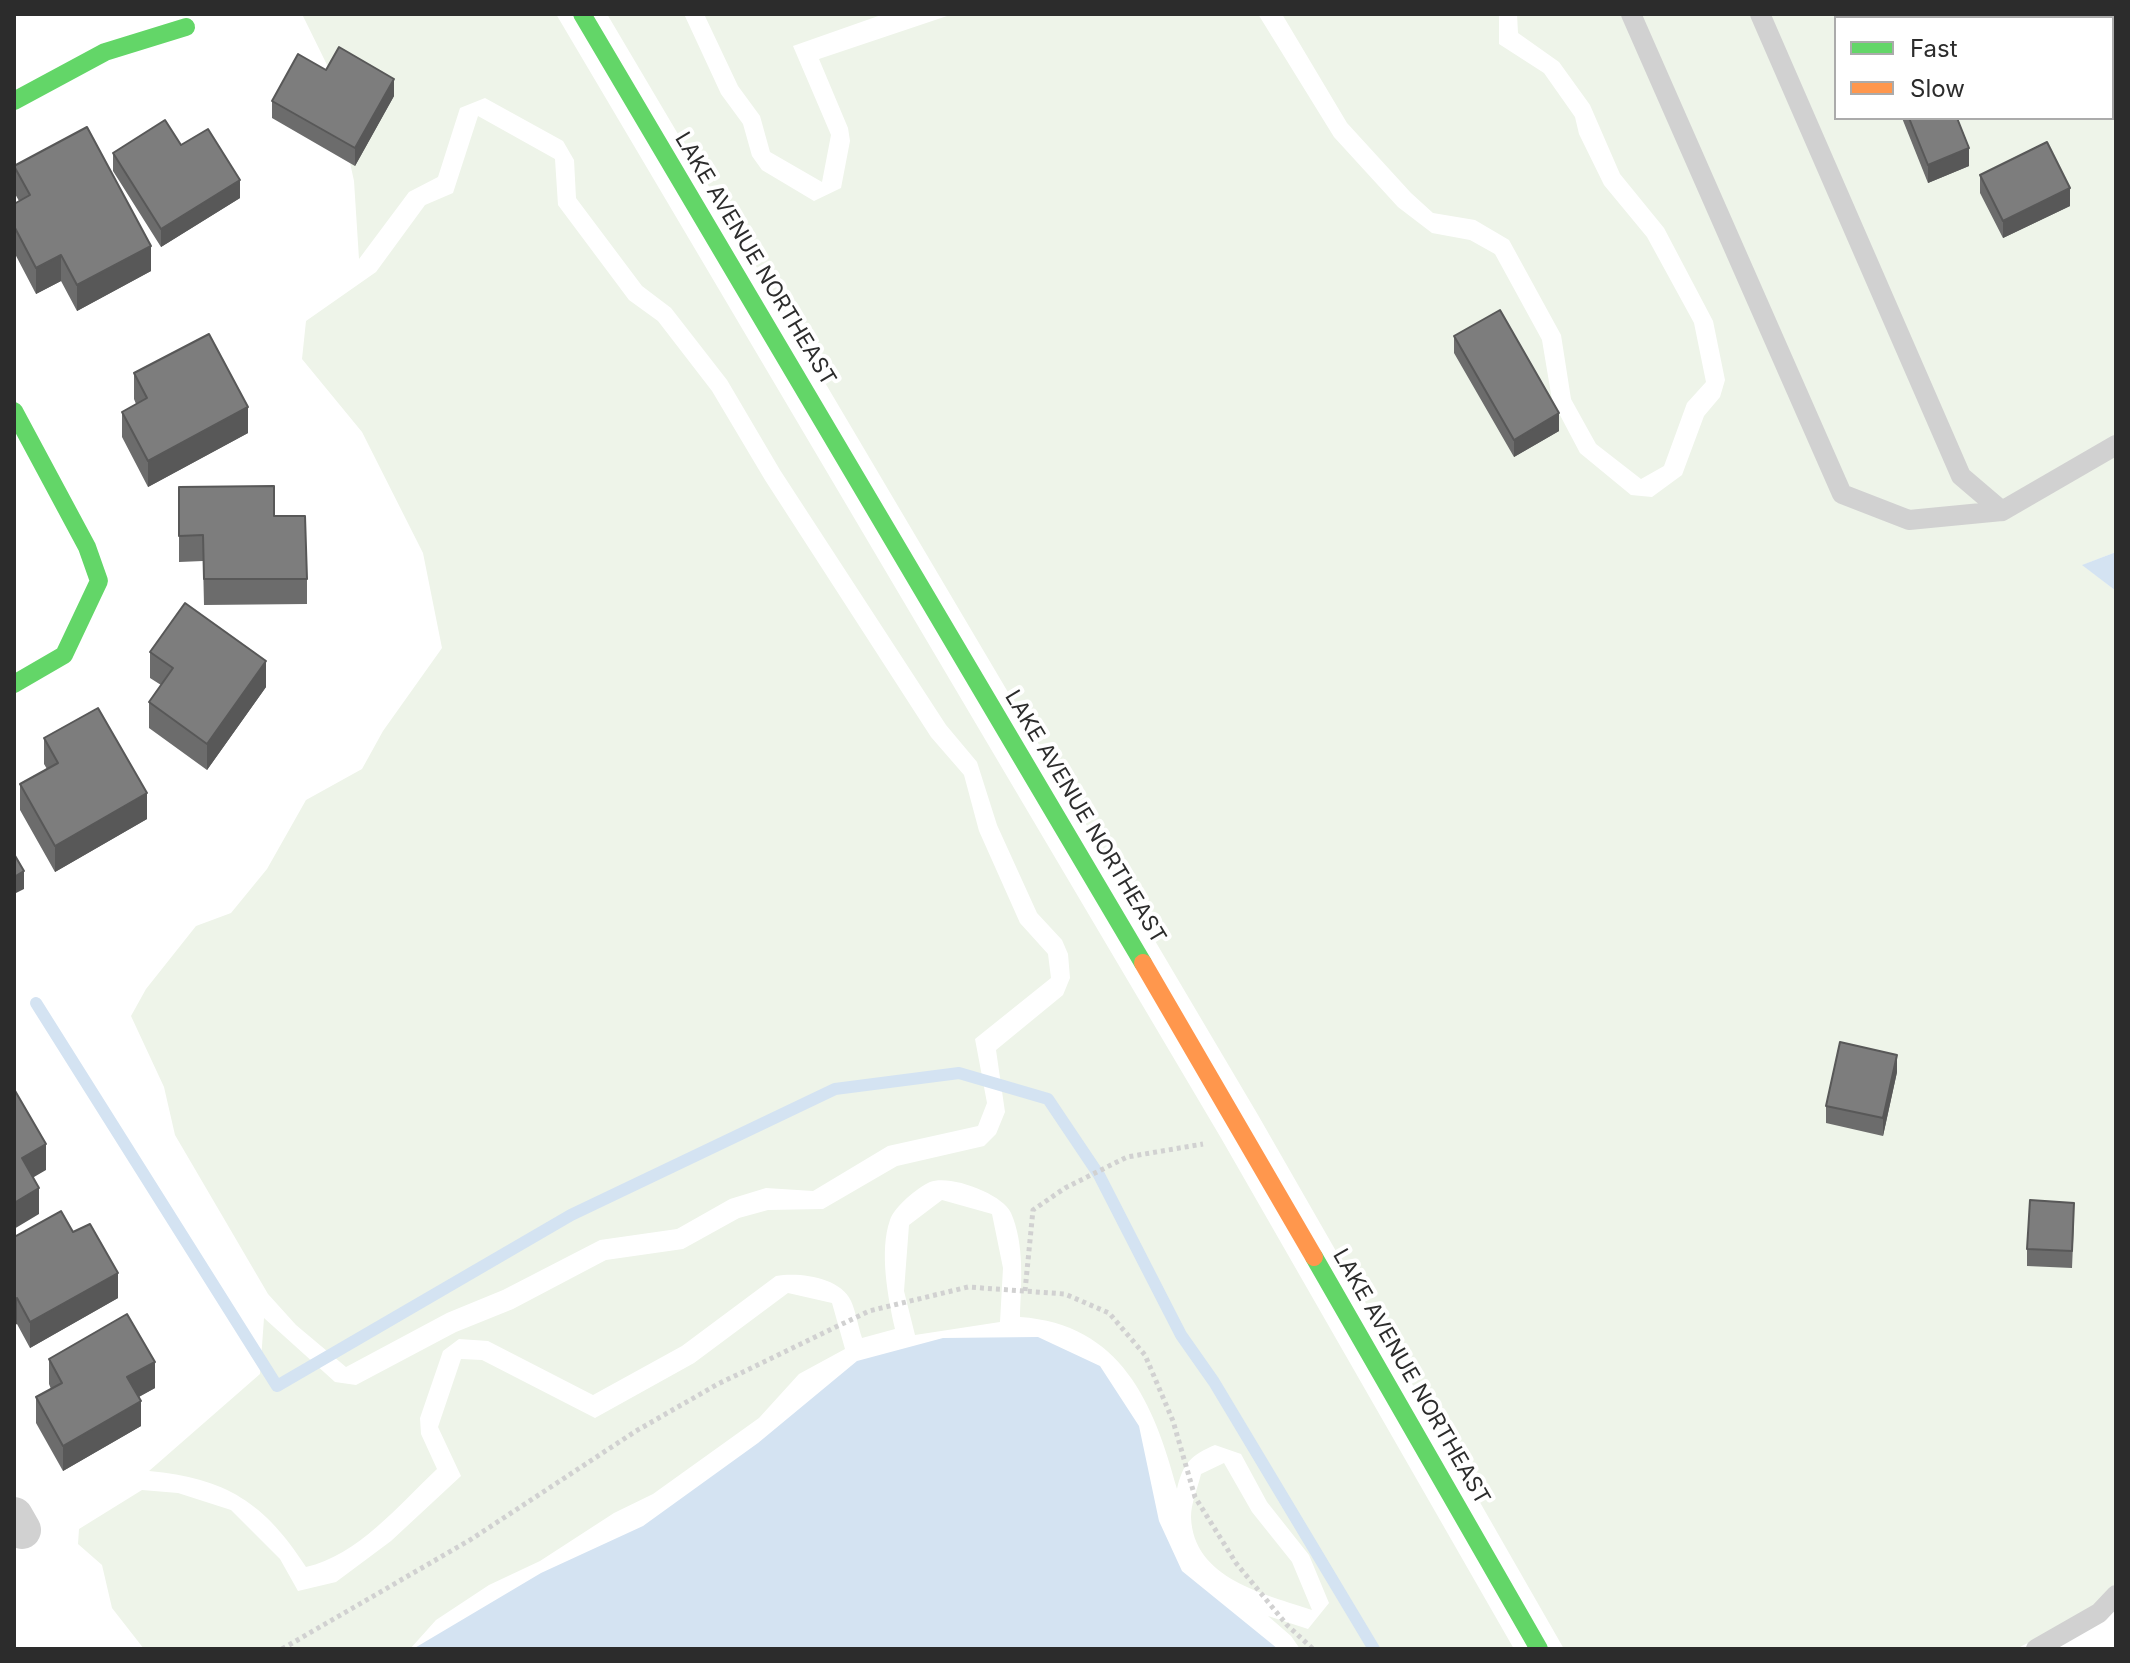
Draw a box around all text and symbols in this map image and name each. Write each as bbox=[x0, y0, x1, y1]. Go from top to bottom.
legend bbox=[1834, 16, 2114, 120]
text: Fast bbox=[1910, 34, 1958, 63]
text: Slow bbox=[1910, 74, 1965, 103]
street label: LAKE AVENUE NORTHEAST bbox=[669, 127, 841, 391]
street label: LAKE AVENUE NORTHEAST bbox=[999, 685, 1171, 949]
street label: LAKE AVENUE NORTHEAST bbox=[1327, 1244, 1495, 1510]

